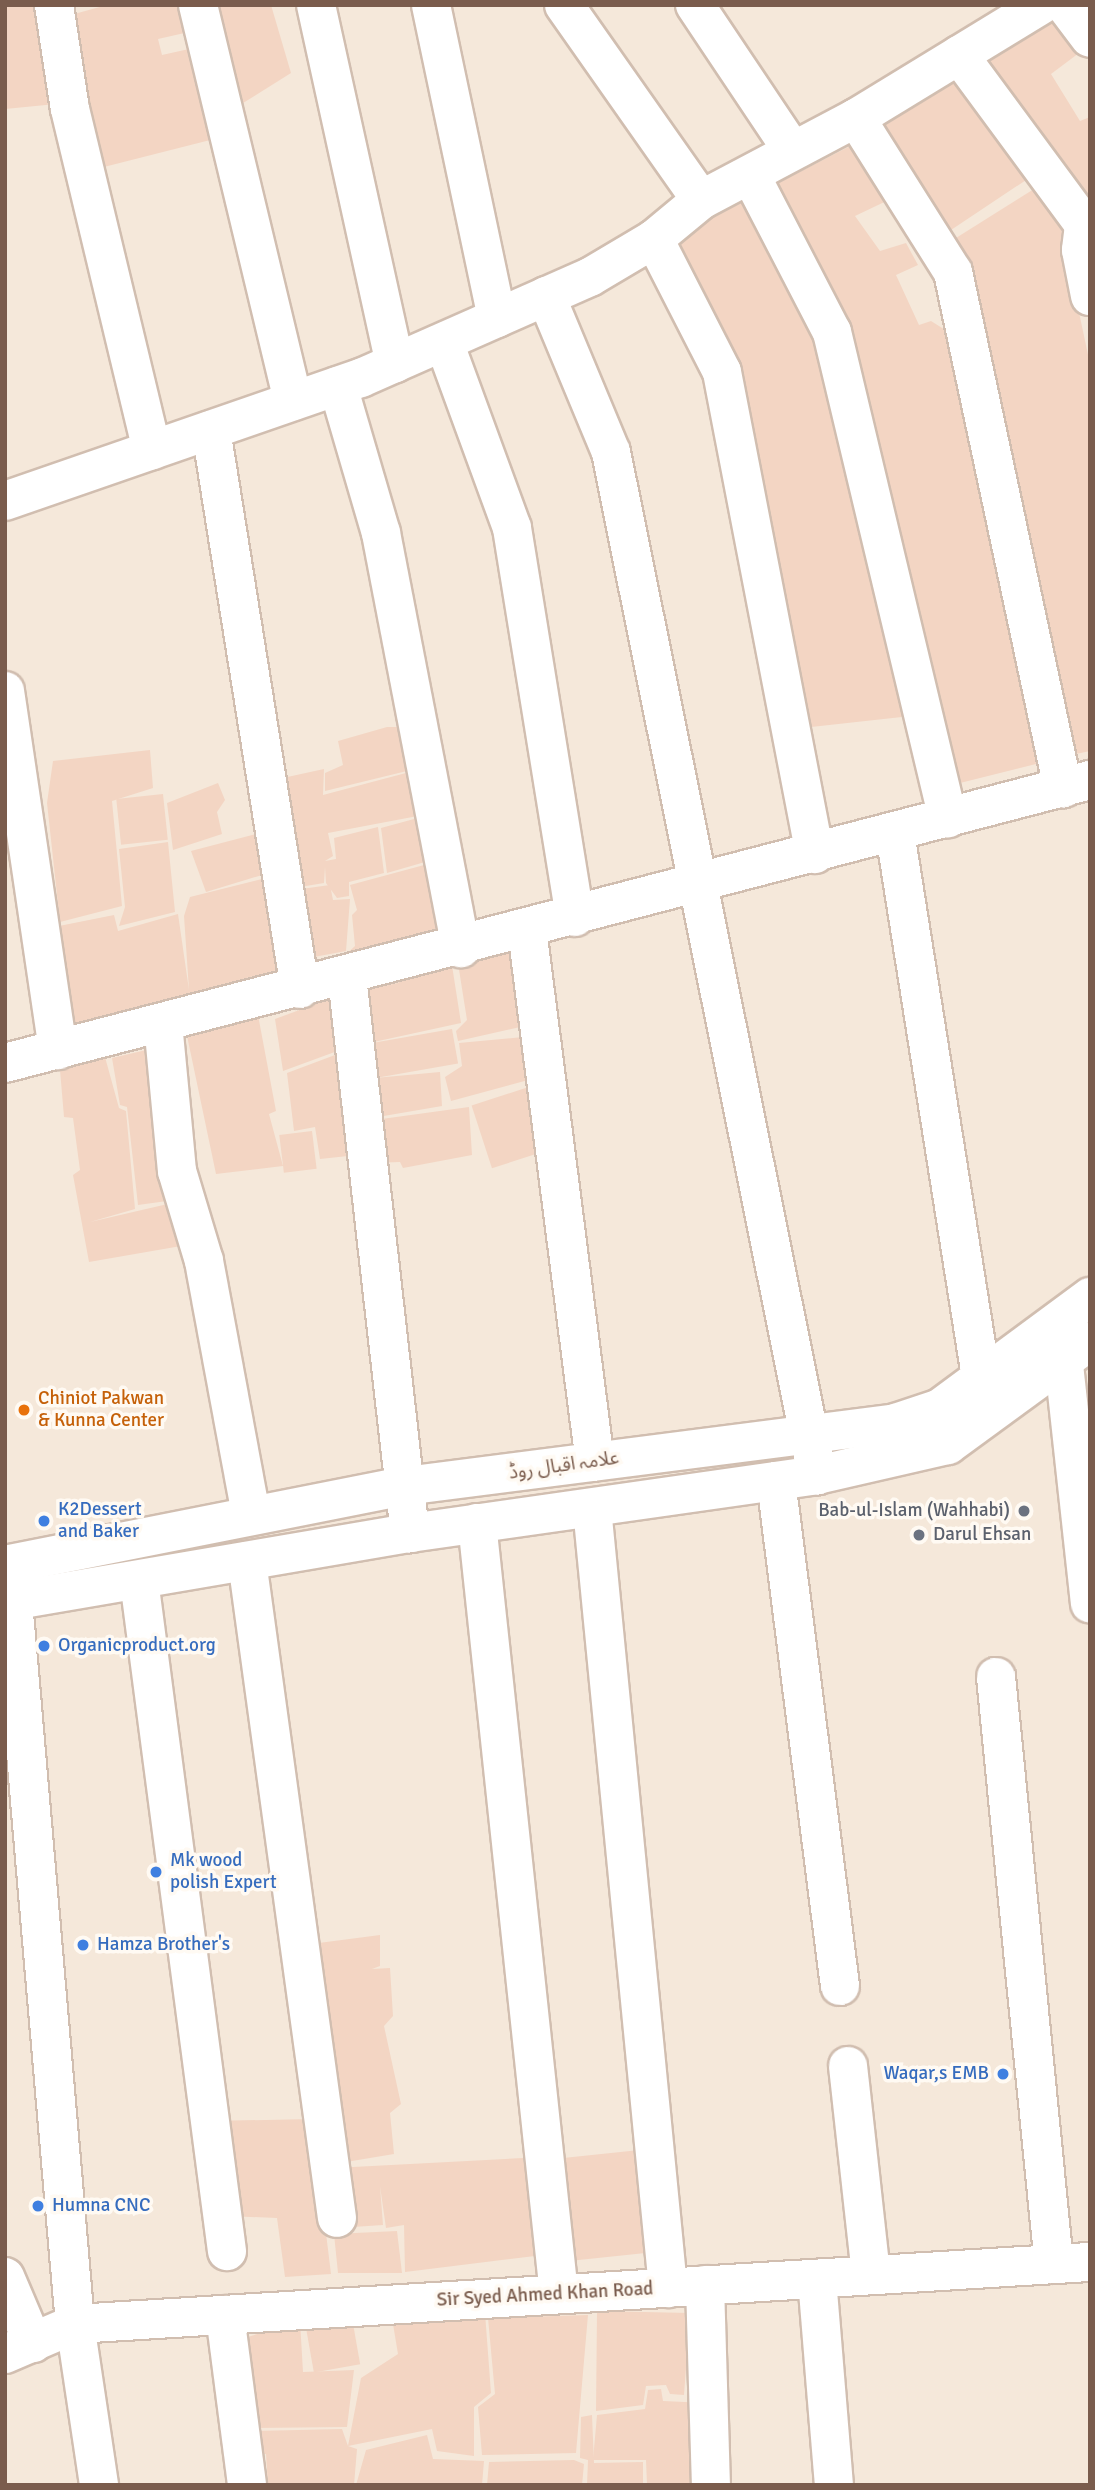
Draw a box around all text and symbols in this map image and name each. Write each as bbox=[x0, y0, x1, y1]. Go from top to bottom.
place label: Chiniot Pakwan & Kunna Center bbox=[38, 1388, 164, 1432]
marker: Chiniot Pakwan & Kunna Center bbox=[16, 1402, 32, 1418]
street label: علامہ اقبال روڈ bbox=[507, 1447, 621, 1485]
place label: K2Dessert and Baker bbox=[58, 1499, 142, 1543]
place label: Bab-ul-Islam (Wahhabi) bbox=[818, 1500, 1010, 1522]
marker: Bab-ul-Islam (Wahhabi) bbox=[1016, 1503, 1032, 1519]
marker: K2Dessert and Baker bbox=[36, 1513, 52, 1529]
place label: Darul Ehsan bbox=[933, 1524, 1031, 1546]
marker: Darul Ehsan bbox=[911, 1527, 927, 1543]
place label: Organicproduct.org bbox=[58, 1635, 216, 1657]
marker: Organicproduct.org bbox=[36, 1638, 52, 1654]
place label: Mk wood polish Expert bbox=[170, 1850, 277, 1894]
marker: Mk wood polish Expert bbox=[148, 1864, 164, 1880]
place label: Hamza Brother's bbox=[97, 1934, 230, 1956]
marker: Hamza Brother's bbox=[75, 1937, 91, 1953]
place label: Waqar,s EMB bbox=[883, 2063, 989, 2085]
marker: Waqar,s EMB bbox=[995, 2066, 1011, 2082]
place label: Humna CNC bbox=[52, 2195, 150, 2217]
marker: Humna CNC bbox=[30, 2198, 46, 2214]
street label: Sir Syed Ahmed Khan Road bbox=[436, 2278, 654, 2312]

